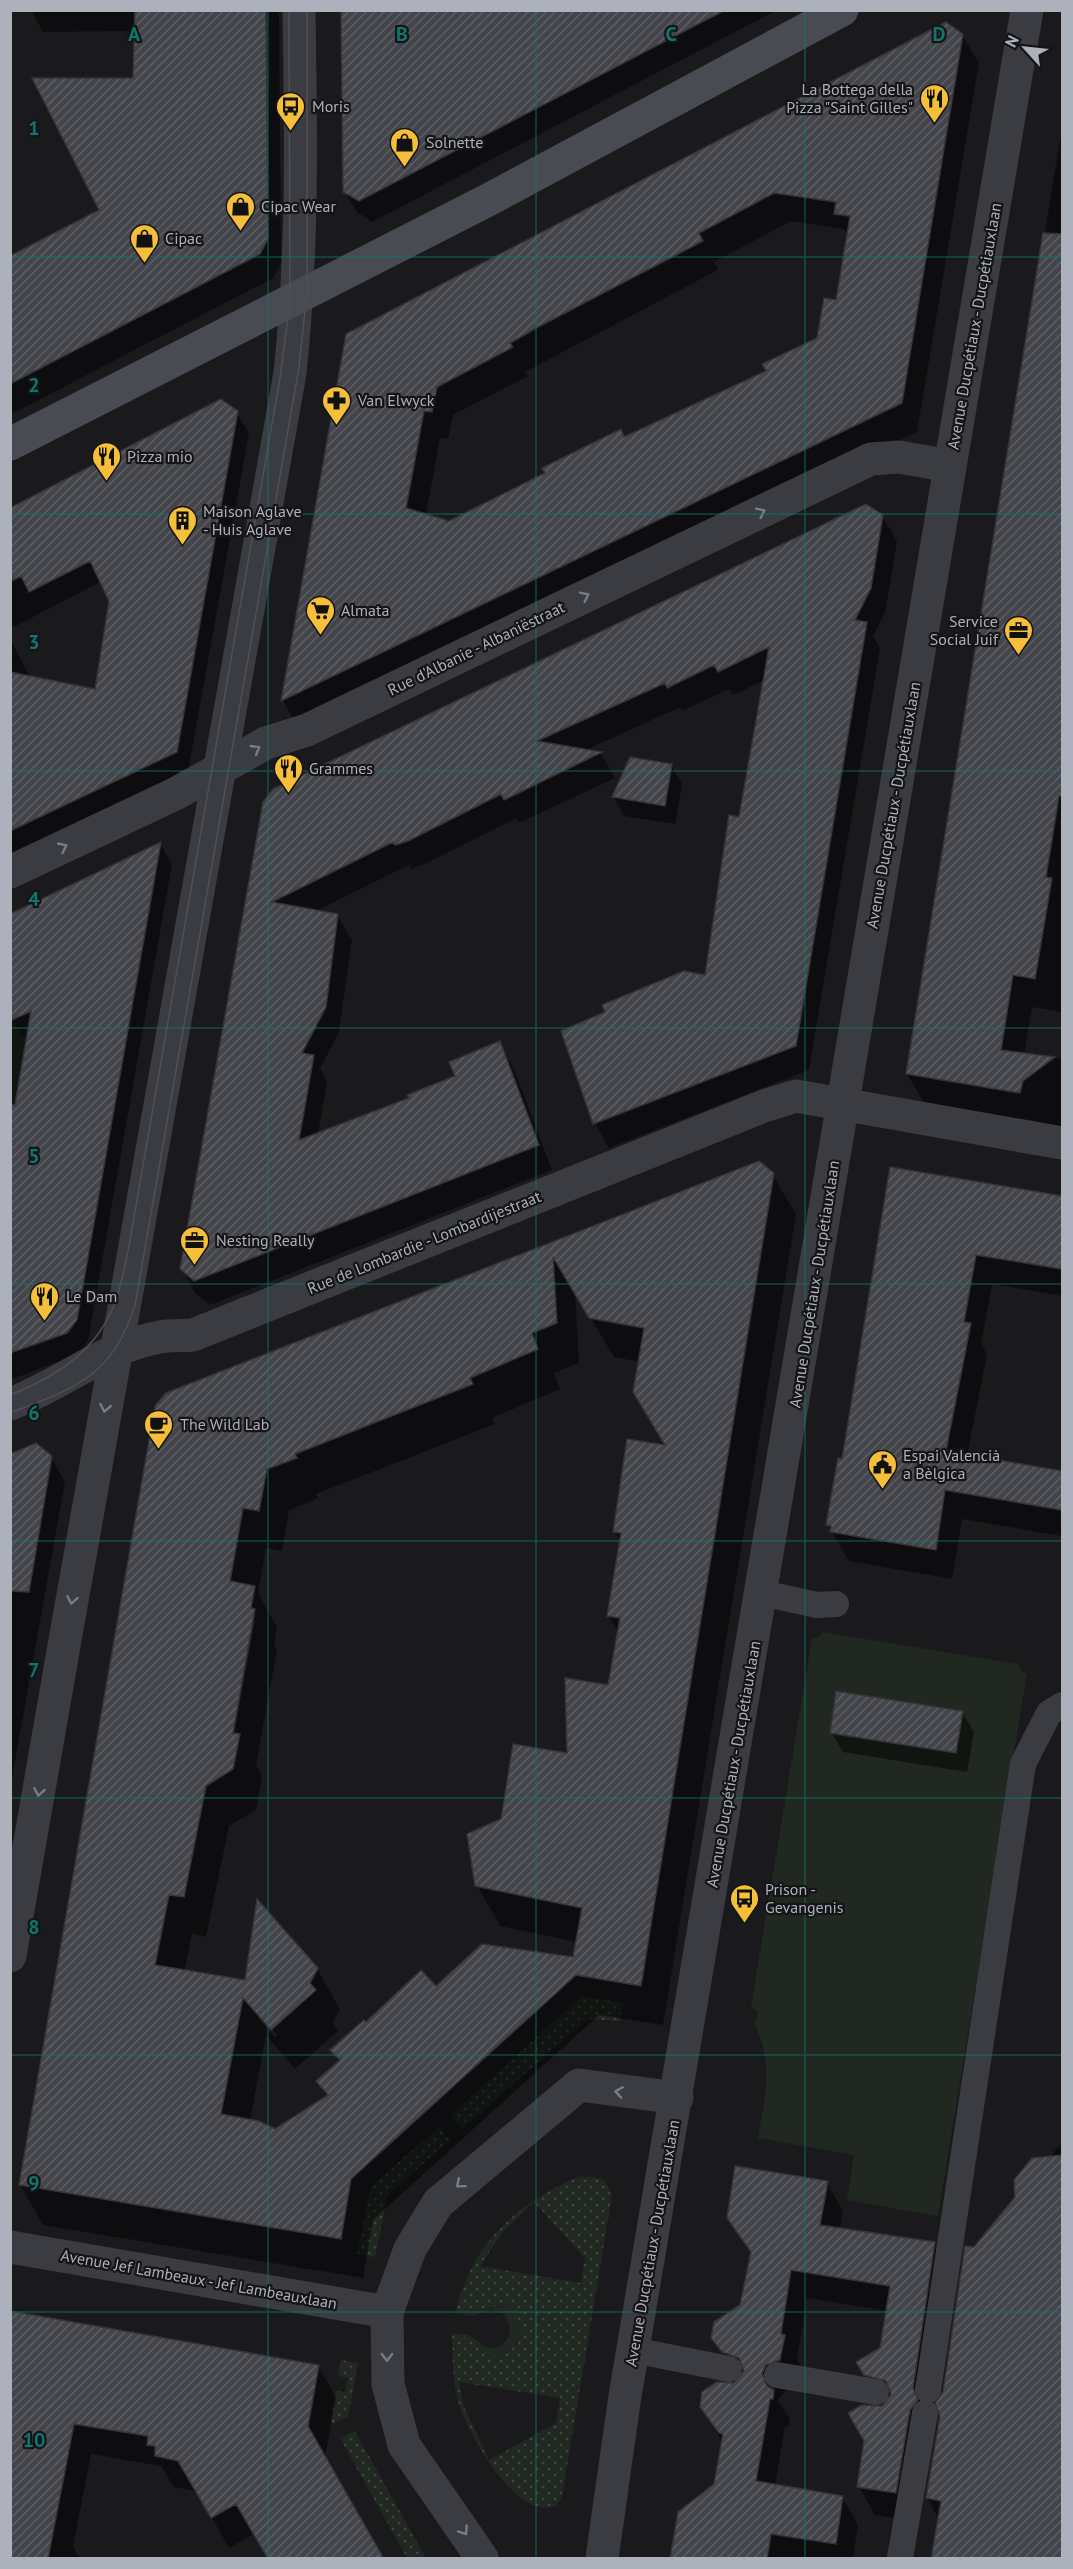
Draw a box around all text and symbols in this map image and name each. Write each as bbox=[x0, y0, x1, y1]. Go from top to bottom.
north arrow bbox=[995, 18, 1055, 78]
text: A bbox=[128, 21, 141, 47]
text: B bbox=[396, 21, 408, 47]
text: C bbox=[665, 21, 677, 47]
text: D bbox=[933, 21, 946, 47]
text: N bbox=[1000, 32, 1023, 50]
place label: La Bottega della Pizza "Saint Gilles" bbox=[786, 79, 913, 117]
restaurant icon: La Bottega della Pizza "Saint Gilles" bbox=[918, 82, 950, 124]
bus stop icon: Moris bbox=[275, 90, 307, 132]
place label: Moris bbox=[312, 96, 350, 116]
text: 1 bbox=[28, 115, 40, 141]
shop icon: Solnette bbox=[389, 126, 421, 168]
place label: Solnette bbox=[426, 132, 483, 152]
shop icon: Cipac Wear bbox=[224, 190, 256, 232]
place label: Cipac Wear bbox=[261, 196, 336, 216]
street label: Avenue Ducpétiaux - Ducpétiauxlaan bbox=[942, 201, 1006, 451]
shop icon: Cipac bbox=[128, 222, 160, 264]
place label: Cipac bbox=[165, 228, 202, 248]
text: 2 bbox=[28, 372, 40, 398]
pharmacy icon: Van Elwyck bbox=[321, 384, 353, 426]
place label: Van Elwyck bbox=[357, 390, 435, 410]
restaurant icon: Pizza mio bbox=[90, 440, 122, 482]
place label: Pizza mio bbox=[127, 446, 193, 466]
place label: Maison Aglave - Huis Aglave bbox=[203, 501, 302, 539]
building icon: Maison Aglave - Huis Aglave bbox=[166, 504, 198, 546]
one-way arrow bbox=[754, 508, 765, 520]
one-way arrow bbox=[578, 592, 589, 604]
supermarket icon: Almata bbox=[304, 594, 336, 636]
street label: Rue d'Albanie - Albaniëstraat bbox=[384, 596, 568, 700]
place label: Almata bbox=[341, 600, 389, 620]
place label: Service Social Juif bbox=[930, 611, 999, 649]
office icon: Service Social Juif bbox=[1003, 614, 1035, 656]
text: 3 bbox=[28, 629, 40, 655]
street label: Avenue Ducpétiaux - Ducpétiauxlaan bbox=[861, 680, 925, 930]
one-way arrow bbox=[250, 745, 260, 756]
restaurant icon: Grammes bbox=[272, 752, 304, 794]
place label: Grammes bbox=[309, 758, 373, 778]
one-way arrow bbox=[57, 843, 68, 855]
text: 4 bbox=[28, 886, 40, 912]
text: 5 bbox=[28, 1143, 40, 1169]
street label: Avenue Ducpétiaux - Ducpétiauxlaan bbox=[785, 1159, 843, 1409]
street label: Rue de Lombardie - Lombardijestraat bbox=[304, 1186, 544, 1298]
office icon: Nesting Really bbox=[179, 1224, 211, 1266]
place label: Nesting Really bbox=[216, 1230, 315, 1250]
restaurant icon: Le Dam bbox=[29, 1280, 61, 1322]
place label: Le Dam bbox=[66, 1286, 117, 1306]
text: 6 bbox=[28, 1400, 40, 1426]
one-way arrow bbox=[99, 1403, 112, 1413]
cafe icon: The Wild Lab bbox=[143, 1408, 175, 1450]
place label: The Wild Lab bbox=[180, 1414, 269, 1434]
place label: Espai Valencià a Bèlgica bbox=[903, 1445, 1000, 1483]
public building icon: Espai Valencià a Bèlgica bbox=[866, 1448, 898, 1490]
one-way arrow bbox=[66, 1595, 78, 1605]
street label: Avenue Ducpétiaux - Ducpétiauxlaan bbox=[701, 1639, 765, 1889]
text: 7 bbox=[28, 1657, 40, 1683]
one-way arrow bbox=[33, 1788, 45, 1797]
place label: Prison - Gevangenis bbox=[765, 1879, 844, 1917]
bus stop icon: Prison - Gevangenis bbox=[728, 1882, 760, 1924]
text: 8 bbox=[28, 1914, 40, 1940]
one-way arrow bbox=[614, 2086, 623, 2098]
street label: Avenue Ducpétiaux - Ducpétiauxlaan bbox=[620, 2118, 684, 2368]
text: 9 bbox=[28, 2170, 40, 2196]
one-way arrow bbox=[456, 2177, 467, 2188]
street label: Avenue Jef Lambeaux - Jef Lambeauxlaan bbox=[59, 2245, 339, 2313]
one-way arrow bbox=[381, 2352, 394, 2361]
text: 10 bbox=[23, 2427, 45, 2453]
one-way arrow bbox=[456, 2525, 467, 2536]

